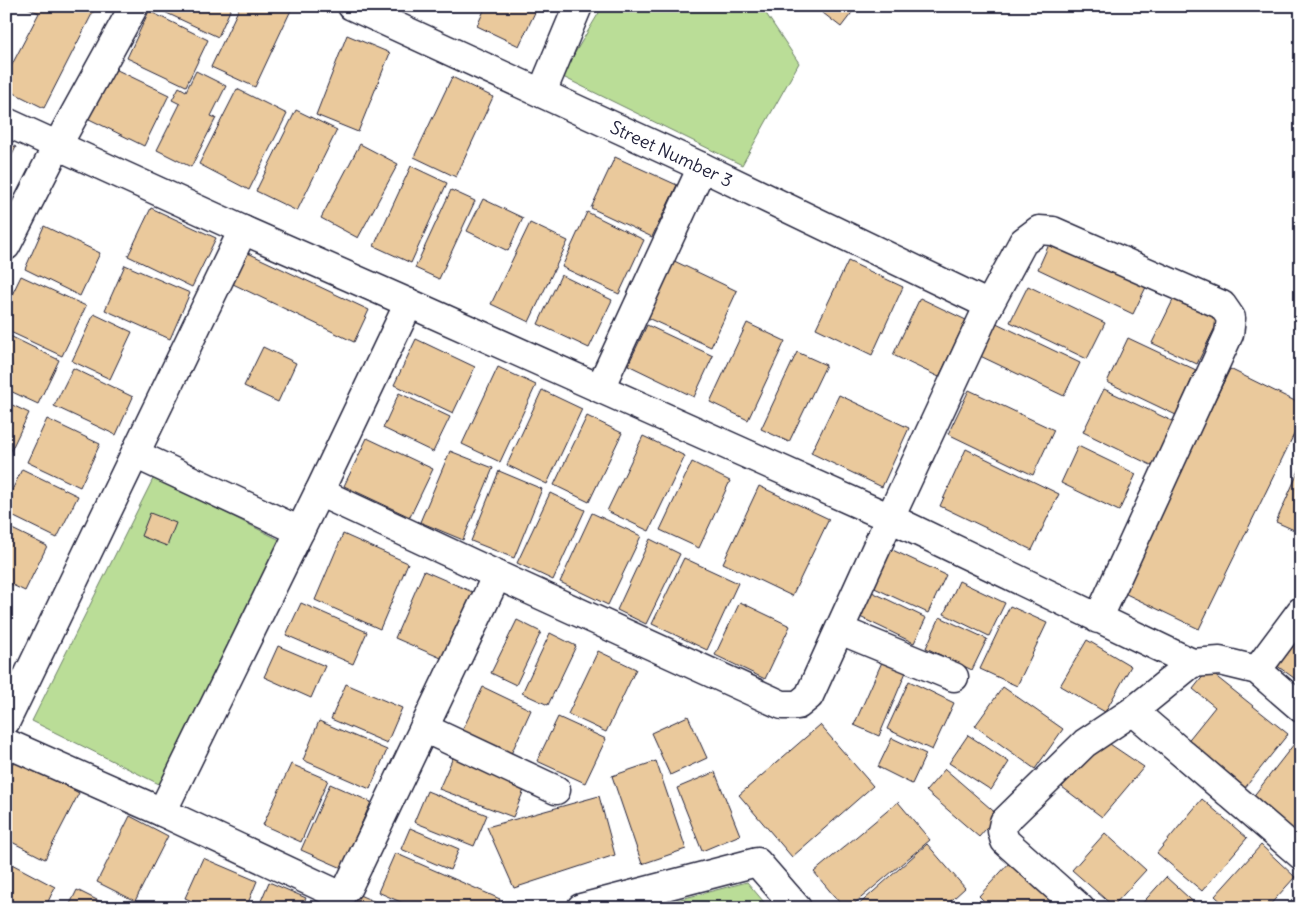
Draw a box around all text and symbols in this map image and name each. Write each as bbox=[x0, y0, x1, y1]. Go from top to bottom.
street label: Street Number 3 bbox=[607, 115, 737, 192]

